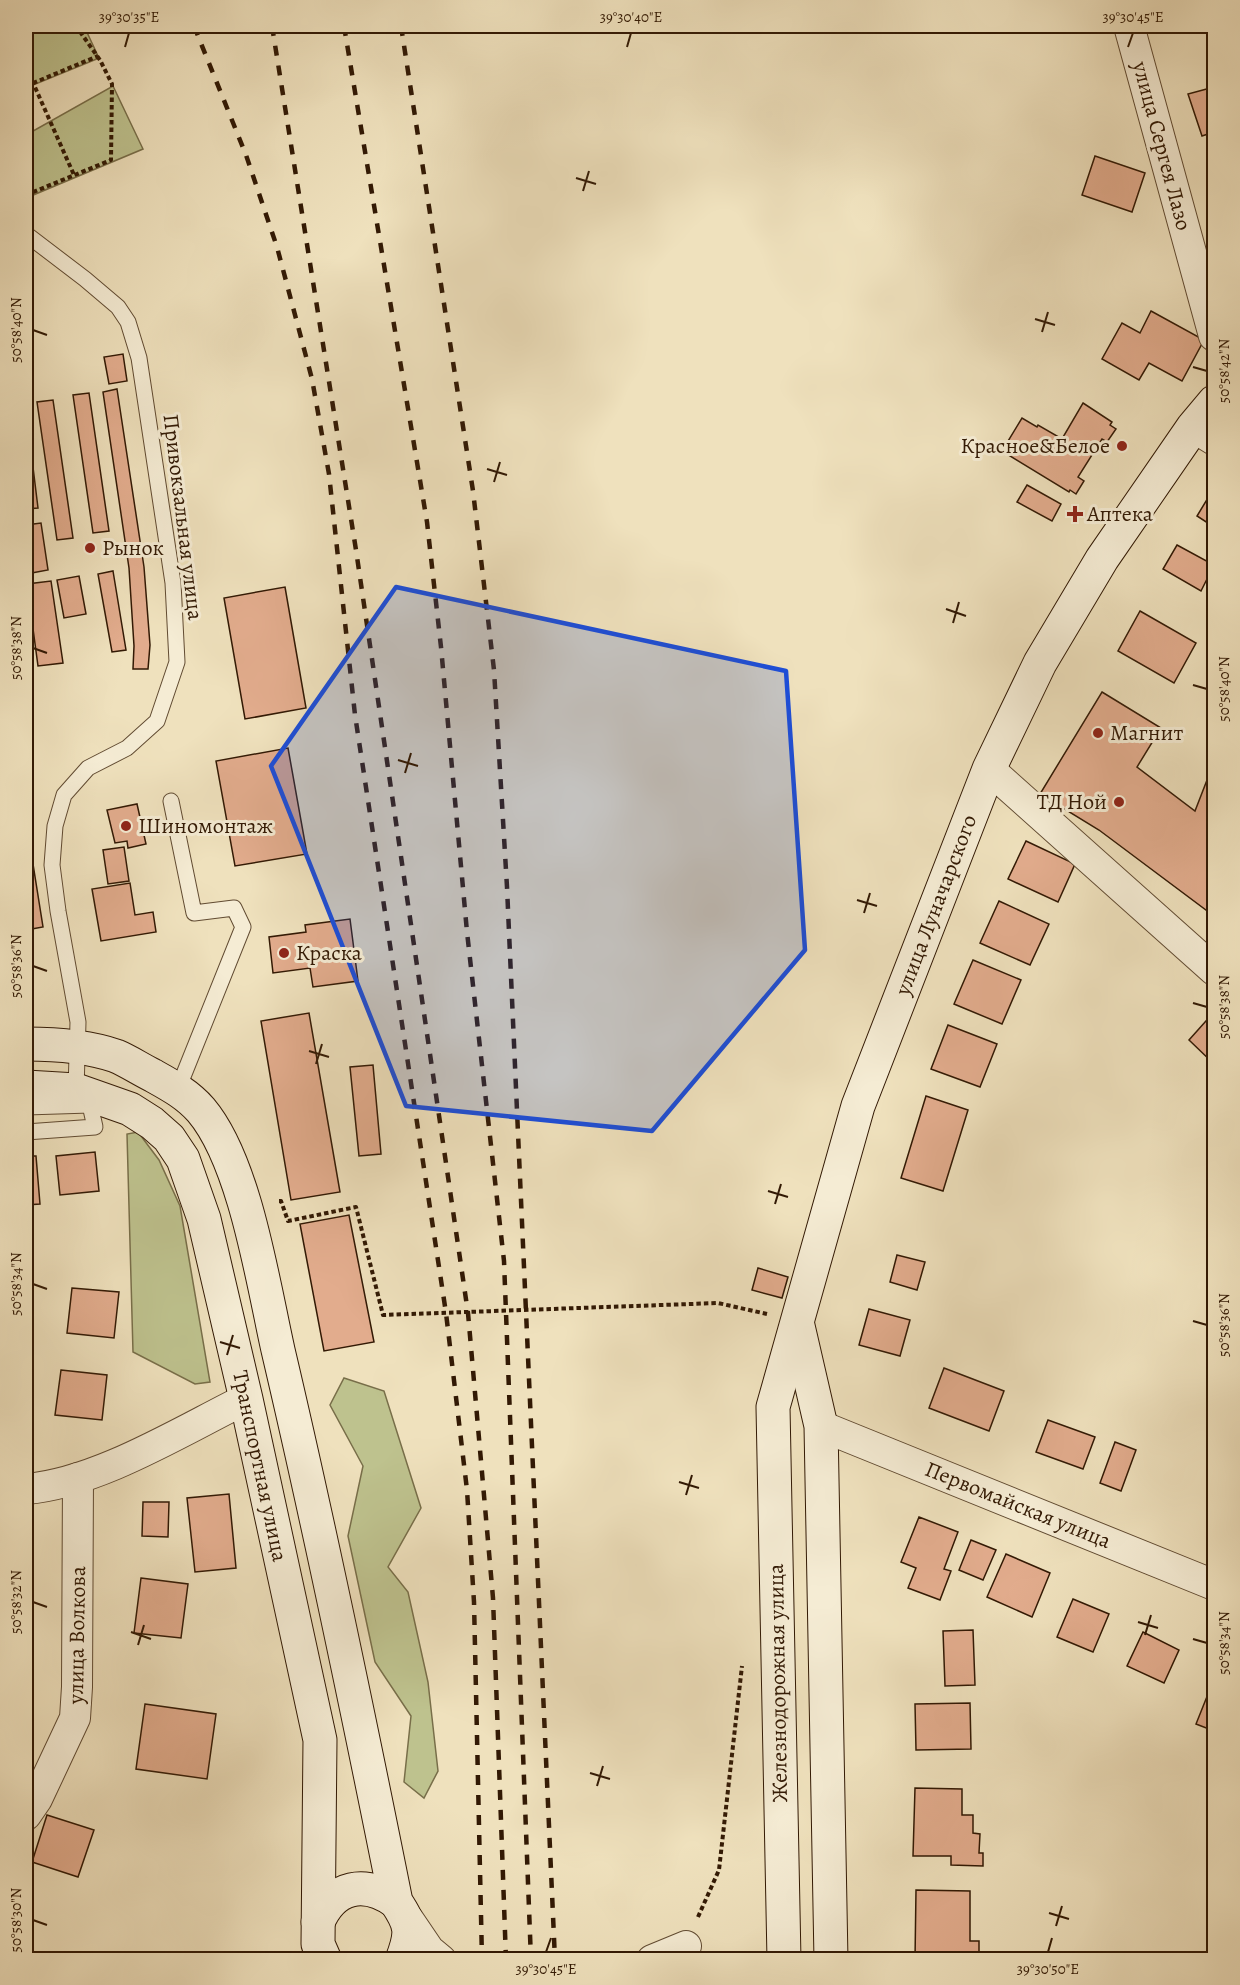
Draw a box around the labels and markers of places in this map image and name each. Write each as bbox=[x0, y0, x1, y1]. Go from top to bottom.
place label: Красное&Белое bbox=[961, 431, 1110, 461]
marker: Красное&Белое bbox=[1115, 439, 1129, 453]
place label: Аптека bbox=[1086, 499, 1154, 529]
marker: Аптека bbox=[1068, 507, 1082, 521]
place label: Рынок bbox=[102, 533, 164, 563]
marker: Рынок bbox=[83, 541, 97, 555]
place label: Магнит bbox=[1110, 718, 1183, 748]
marker: Магнит bbox=[1091, 726, 1105, 740]
place label: ТД Ной bbox=[1037, 787, 1107, 817]
marker: ТД Ной bbox=[1112, 795, 1126, 809]
place label: Шиномонтаж bbox=[138, 811, 274, 841]
marker: Шиномонтаж bbox=[119, 819, 133, 833]
place label: Краска bbox=[296, 938, 363, 968]
marker: Краска bbox=[277, 946, 291, 960]

